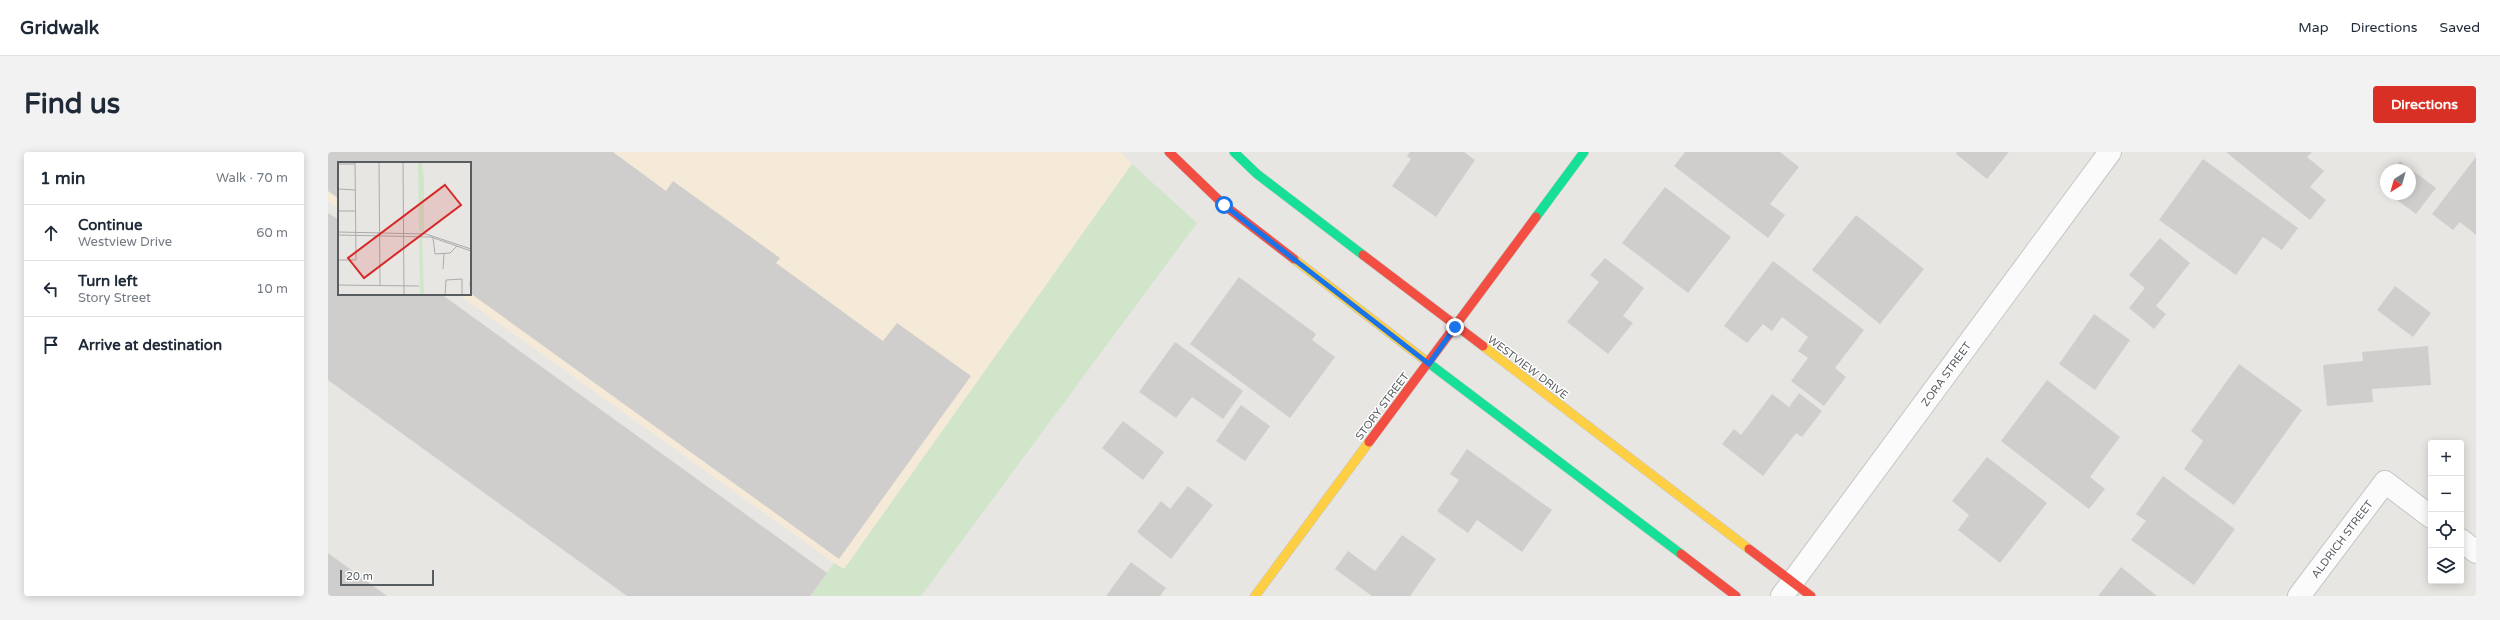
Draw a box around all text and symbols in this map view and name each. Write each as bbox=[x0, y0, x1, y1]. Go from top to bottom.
text: Gridwalk bbox=[20, 17, 99, 39]
text: Map bbox=[2298, 19, 2329, 36]
text: Directions bbox=[2351, 19, 2418, 36]
text: Saved bbox=[2440, 19, 2480, 36]
button: Directions bbox=[2373, 86, 2476, 123]
text: Find us bbox=[24, 87, 120, 121]
inset map bbox=[338, 162, 471, 295]
north arrow bbox=[2380, 164, 2416, 200]
text: 1 min bbox=[40, 168, 85, 189]
text: Walk · 70 m bbox=[216, 170, 288, 186]
route start bbox=[1215, 196, 1233, 214]
text: Continue bbox=[78, 216, 142, 234]
icon: ahead bbox=[40, 222, 62, 244]
text: 60 m bbox=[256, 225, 288, 241]
text: Westview Drive bbox=[78, 234, 172, 250]
text: Turn left bbox=[78, 272, 138, 290]
icon: left bbox=[40, 278, 62, 300]
text: 10 m bbox=[256, 281, 288, 297]
text: Story Street bbox=[78, 290, 151, 306]
route end bbox=[1446, 318, 1464, 336]
street label: WESTVIEW DRIVE bbox=[1485, 333, 1570, 402]
icon: arrive bbox=[40, 334, 62, 356]
text: Arrive at destination bbox=[78, 336, 222, 354]
street label: ZORA STREET bbox=[1919, 339, 1974, 409]
street label: STORY STREET bbox=[1353, 370, 1412, 443]
map controls bbox=[2428, 440, 2464, 584]
button: + bbox=[2428, 440, 2464, 476]
button: − bbox=[2428, 476, 2464, 512]
street label: ALDRICH STREET bbox=[2309, 498, 2376, 581]
button: locate bbox=[2428, 512, 2464, 548]
button: layers bbox=[2428, 548, 2464, 584]
scale bar bbox=[340, 568, 434, 587]
text: 20 m bbox=[346, 570, 373, 583]

